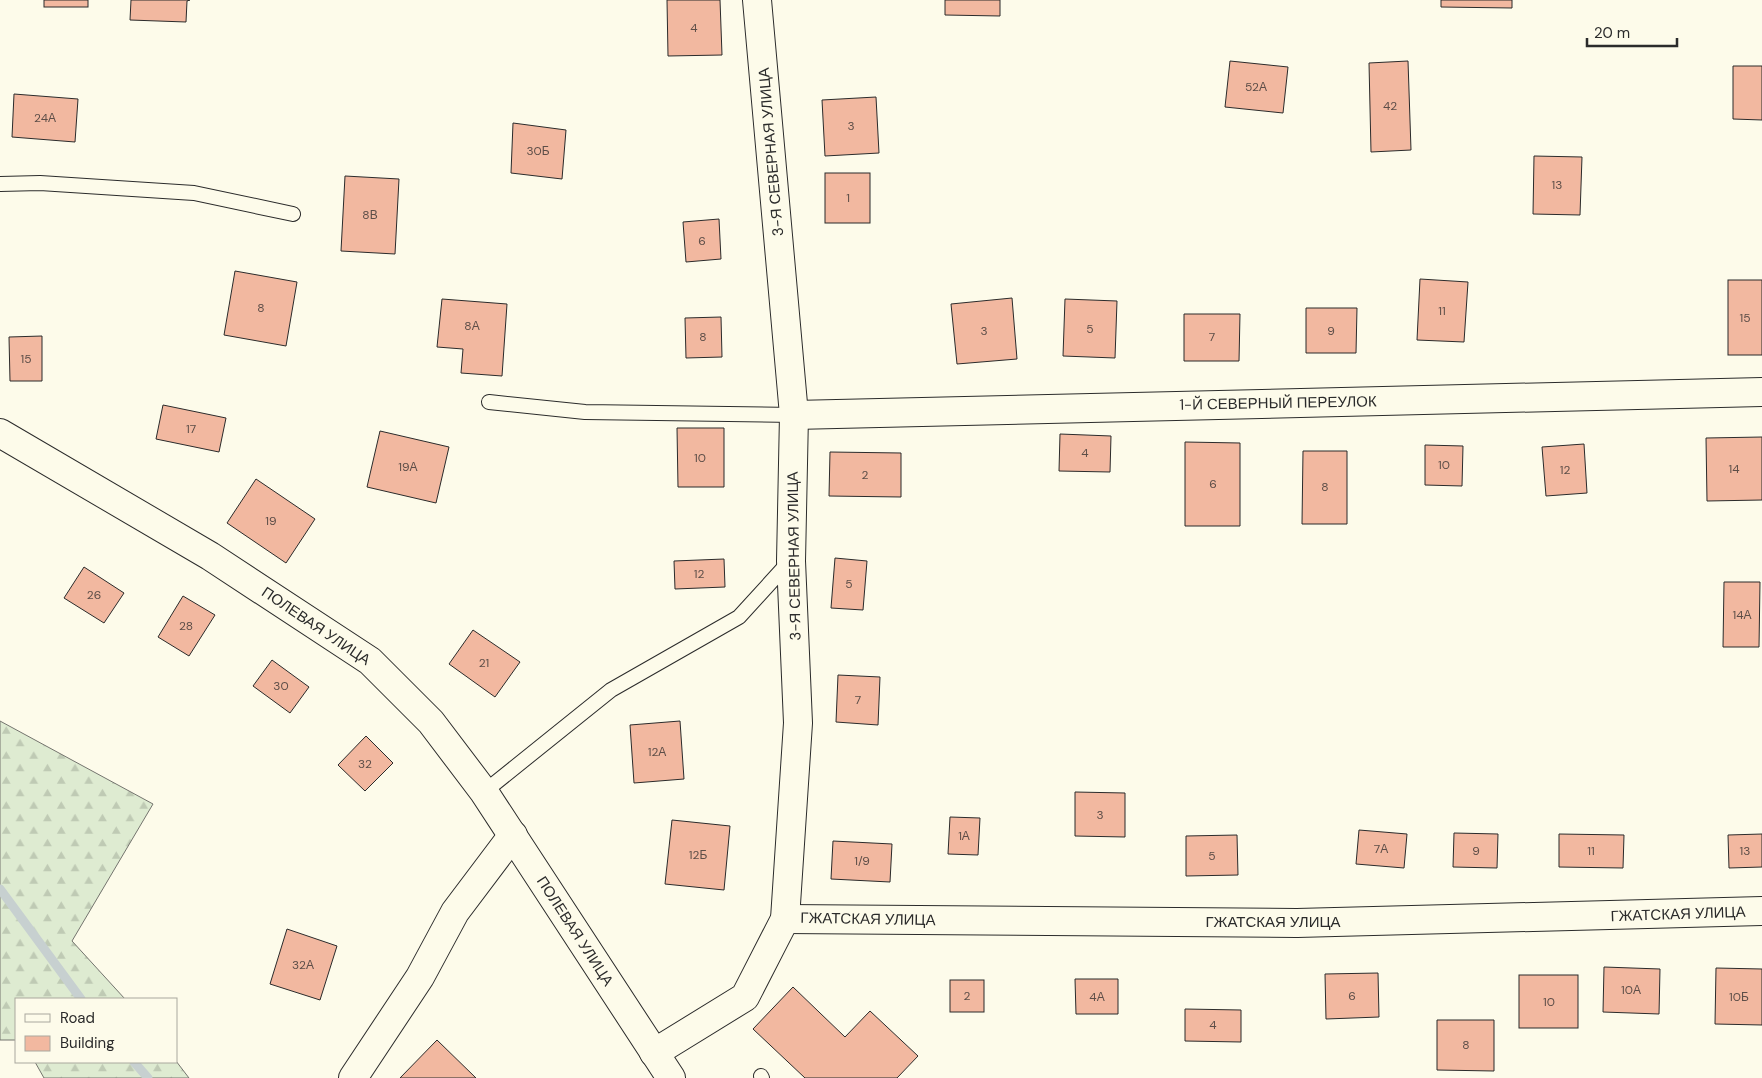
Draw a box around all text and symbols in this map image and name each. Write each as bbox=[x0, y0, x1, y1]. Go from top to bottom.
scale bar bbox=[1587, 15, 1677, 47]
house number: 4 bbox=[690, 20, 698, 36]
text: 20 m bbox=[1594, 23, 1630, 43]
street label: 3-Я СЕВЕРНАЯ УЛИЦА bbox=[754, 67, 788, 237]
house number: 52А bbox=[1245, 79, 1267, 95]
house number: 42 bbox=[1383, 98, 1397, 114]
house number: 24А bbox=[34, 110, 56, 126]
house number: 3 bbox=[847, 118, 855, 134]
house number: 30Б bbox=[526, 143, 550, 159]
house number: 13 bbox=[1552, 177, 1562, 193]
house number: 1 bbox=[846, 190, 850, 206]
house number: 8В bbox=[362, 207, 378, 223]
house number: 6 bbox=[698, 233, 706, 249]
house number: 8 bbox=[257, 300, 265, 316]
house number: 11 bbox=[1438, 303, 1446, 319]
house number: 15 bbox=[1739, 310, 1751, 326]
house number: 8А bbox=[464, 318, 480, 334]
house number: 5 bbox=[1086, 321, 1094, 337]
house number: 3 bbox=[980, 323, 988, 339]
house number: 9 bbox=[1327, 323, 1335, 339]
house number: 8 bbox=[699, 329, 707, 345]
house number: 7 bbox=[1209, 329, 1215, 345]
house number: 15 bbox=[20, 351, 32, 367]
street label: 1-Й СЕВЕРНЫЙ ПЕРЕУЛОК bbox=[1179, 391, 1377, 415]
house number: 17 bbox=[186, 421, 196, 437]
house number: 4 bbox=[1081, 445, 1089, 461]
house number: 10 bbox=[694, 450, 706, 466]
house number: 10 bbox=[1438, 457, 1450, 473]
house number: 19А bbox=[398, 459, 418, 475]
house number: 14 bbox=[1728, 461, 1740, 477]
house number: 12 bbox=[1560, 462, 1570, 478]
house number: 2 bbox=[862, 467, 869, 483]
street label: 3-Я СЕВЕРНАЯ УЛИЦА bbox=[783, 471, 805, 641]
house number: 6 bbox=[1209, 476, 1217, 492]
house number: 8 bbox=[1321, 479, 1329, 495]
house number: 19 bbox=[265, 513, 277, 529]
house number: 12 bbox=[694, 566, 704, 582]
house number: 5 bbox=[845, 576, 853, 592]
street label: ПОЛЕВАЯ УЛИЦА bbox=[258, 582, 374, 670]
house number: 26 bbox=[87, 587, 101, 603]
house number: 14А bbox=[1732, 607, 1752, 623]
house number: 28 bbox=[179, 618, 193, 634]
house number: 21 bbox=[479, 655, 489, 671]
house number: 30 bbox=[273, 678, 289, 694]
house number: 7 bbox=[855, 692, 861, 708]
house number: 12А bbox=[648, 744, 666, 760]
house number: 32 bbox=[358, 756, 372, 772]
house number: 3 bbox=[1096, 807, 1104, 823]
house number: 1А bbox=[958, 828, 970, 844]
house number: 7А bbox=[1374, 841, 1388, 857]
house number: 9 bbox=[1472, 843, 1480, 859]
house number: 11 bbox=[1587, 843, 1595, 859]
house number: 13 bbox=[1740, 843, 1750, 859]
house number: 12Б bbox=[689, 847, 707, 863]
house number: 5 bbox=[1208, 848, 1216, 864]
house number: 1/9 bbox=[854, 853, 870, 869]
street label: ПОЛЕВАЯ УЛИЦА bbox=[532, 872, 618, 990]
street label: ГЖАТСКАЯ УЛИЦА bbox=[1610, 902, 1746, 926]
street label: ГЖАТСКАЯ УЛИЦА bbox=[800, 908, 936, 930]
street label: ГЖАТСКАЯ УЛИЦА bbox=[1205, 912, 1341, 932]
house number: 32А bbox=[292, 957, 314, 973]
house number: 10А bbox=[1621, 982, 1641, 998]
house number: 2 bbox=[964, 988, 971, 1004]
house number: 6 bbox=[1348, 988, 1356, 1004]
house number: 4А bbox=[1089, 989, 1105, 1005]
house number: 10Б bbox=[1729, 989, 1749, 1005]
house number: 10 bbox=[1543, 994, 1555, 1010]
legend bbox=[15, 998, 178, 1063]
text: Road bbox=[60, 1008, 95, 1028]
house number: 4 bbox=[1209, 1017, 1217, 1033]
text: Building bbox=[60, 1033, 115, 1053]
house number: 8 bbox=[1462, 1037, 1470, 1053]

